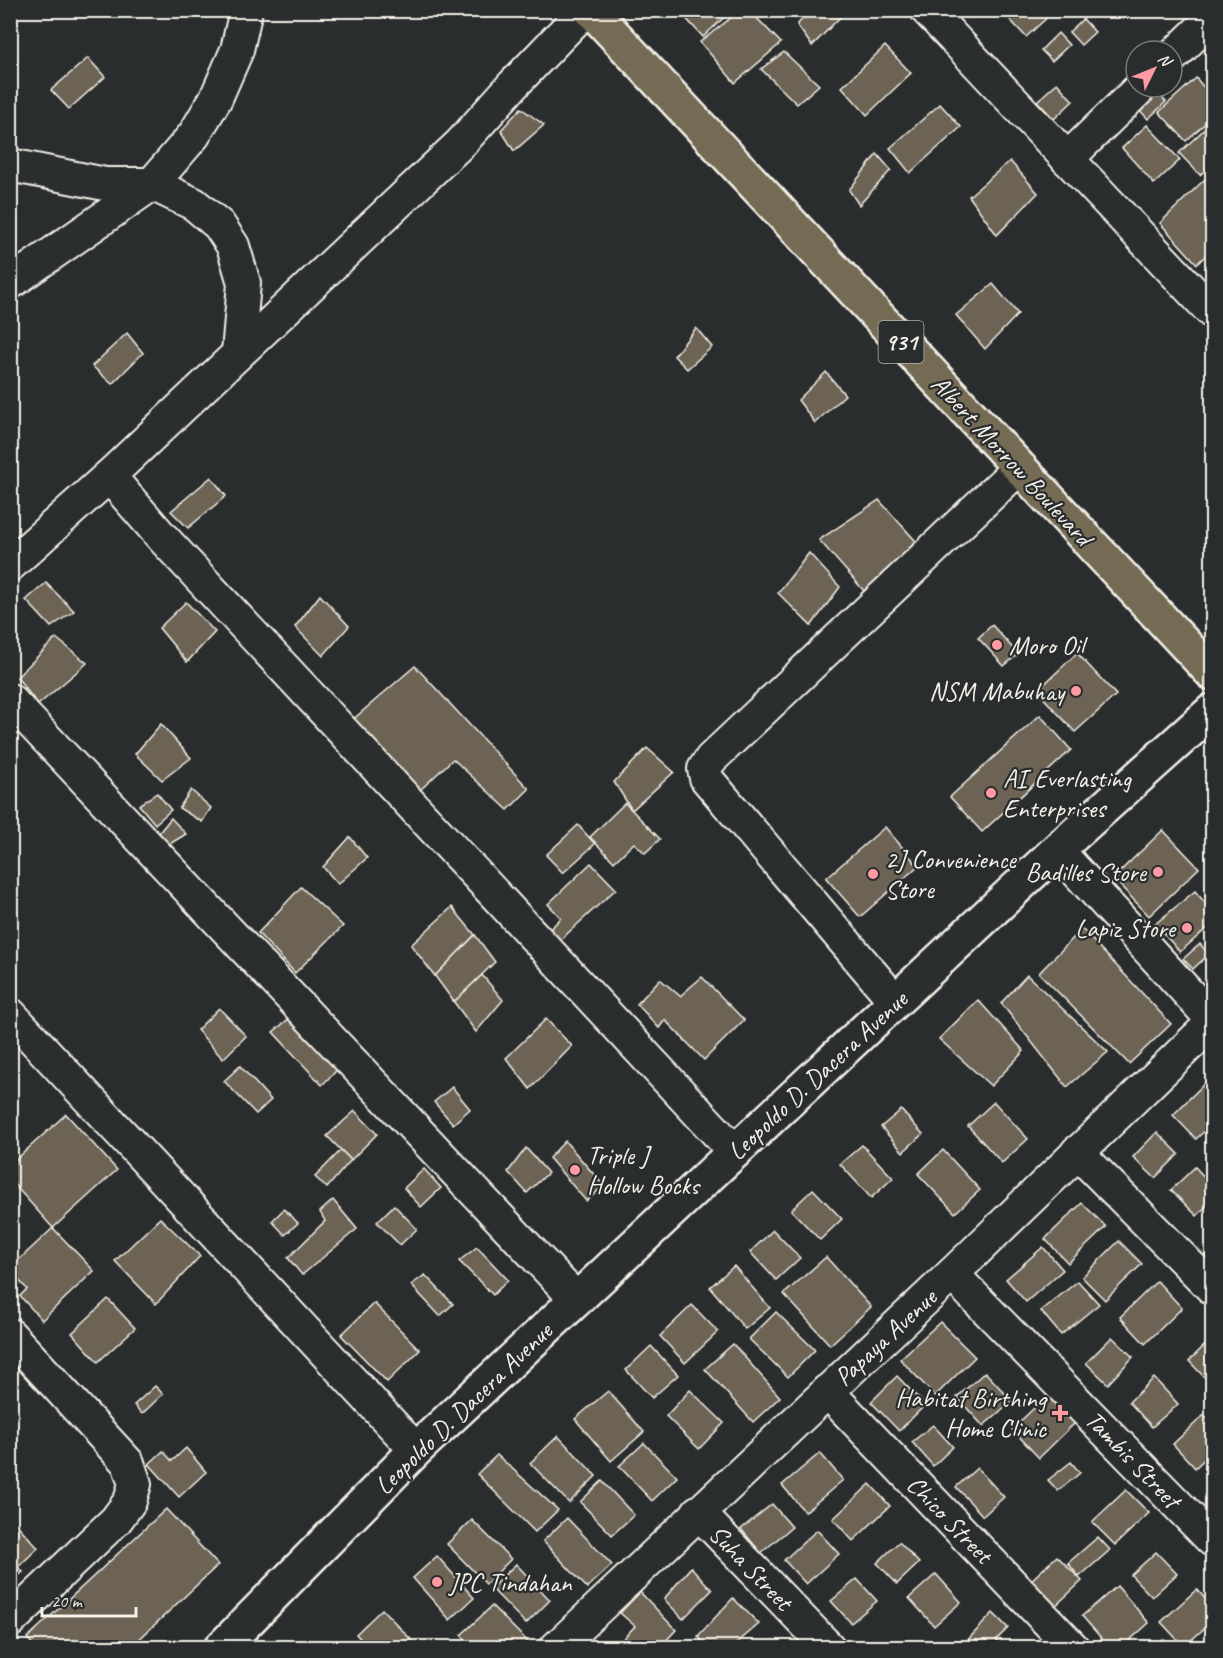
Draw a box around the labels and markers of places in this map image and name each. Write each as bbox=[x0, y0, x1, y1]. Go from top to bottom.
place label: Moro Oil bbox=[1009, 629, 1088, 662]
marker: Moro Oil bbox=[990, 638, 1004, 652]
place label: NSM Mabuhay bbox=[929, 675, 1066, 708]
marker: NSM Mabuhay bbox=[1069, 684, 1083, 698]
place label: AI Everlasting Enterprises bbox=[1003, 762, 1133, 825]
marker: AI Everlasting Enterprises bbox=[984, 786, 998, 800]
place label: 2J Convenience Store bbox=[885, 843, 1017, 906]
place label: Badilles Store bbox=[1025, 856, 1148, 889]
marker: Badilles Store bbox=[1151, 865, 1165, 879]
marker: 2J Convenience Store bbox=[866, 867, 880, 881]
place label: Lapiz Store bbox=[1075, 912, 1178, 945]
marker: Lapiz Store bbox=[1180, 921, 1194, 935]
place label: Triple J Hollow Bocks bbox=[587, 1139, 701, 1202]
marker: Triple J Hollow Bocks bbox=[568, 1163, 582, 1177]
place label: Habitat Birthing Home Clinic bbox=[895, 1382, 1048, 1445]
marker: Habitat Birthing Home Clinic bbox=[1051, 1404, 1069, 1422]
place label: JPC Tindahan bbox=[447, 1566, 573, 1599]
marker: JPC Tindahan bbox=[430, 1575, 444, 1589]

